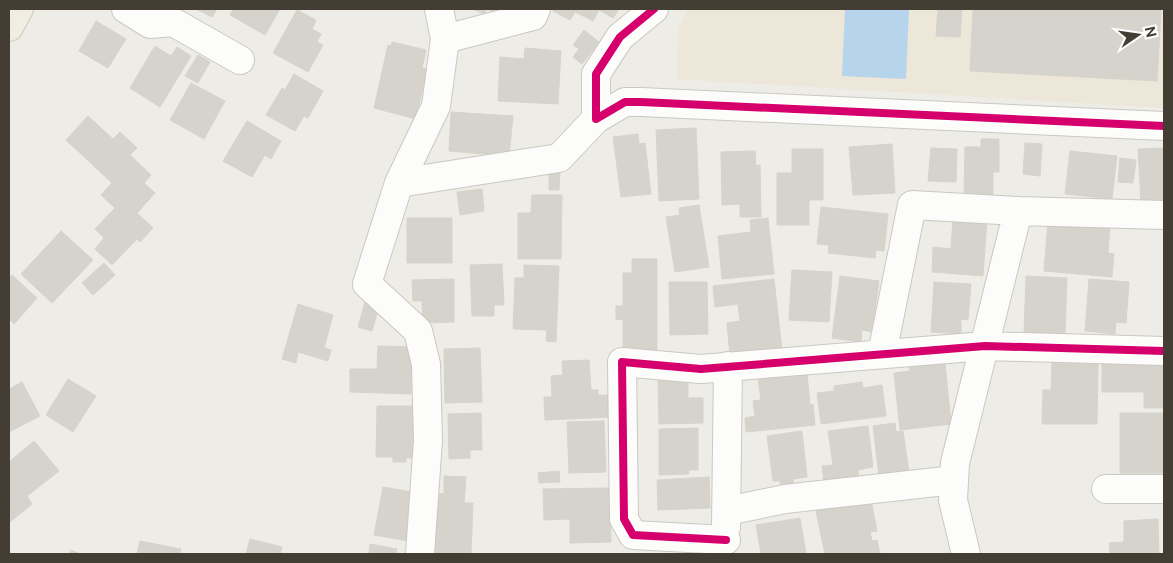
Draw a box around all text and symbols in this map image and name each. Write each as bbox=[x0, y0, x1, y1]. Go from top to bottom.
north arrow bbox=[1113, 10, 1163, 60]
text: N bbox=[1142, 25, 1160, 39]

